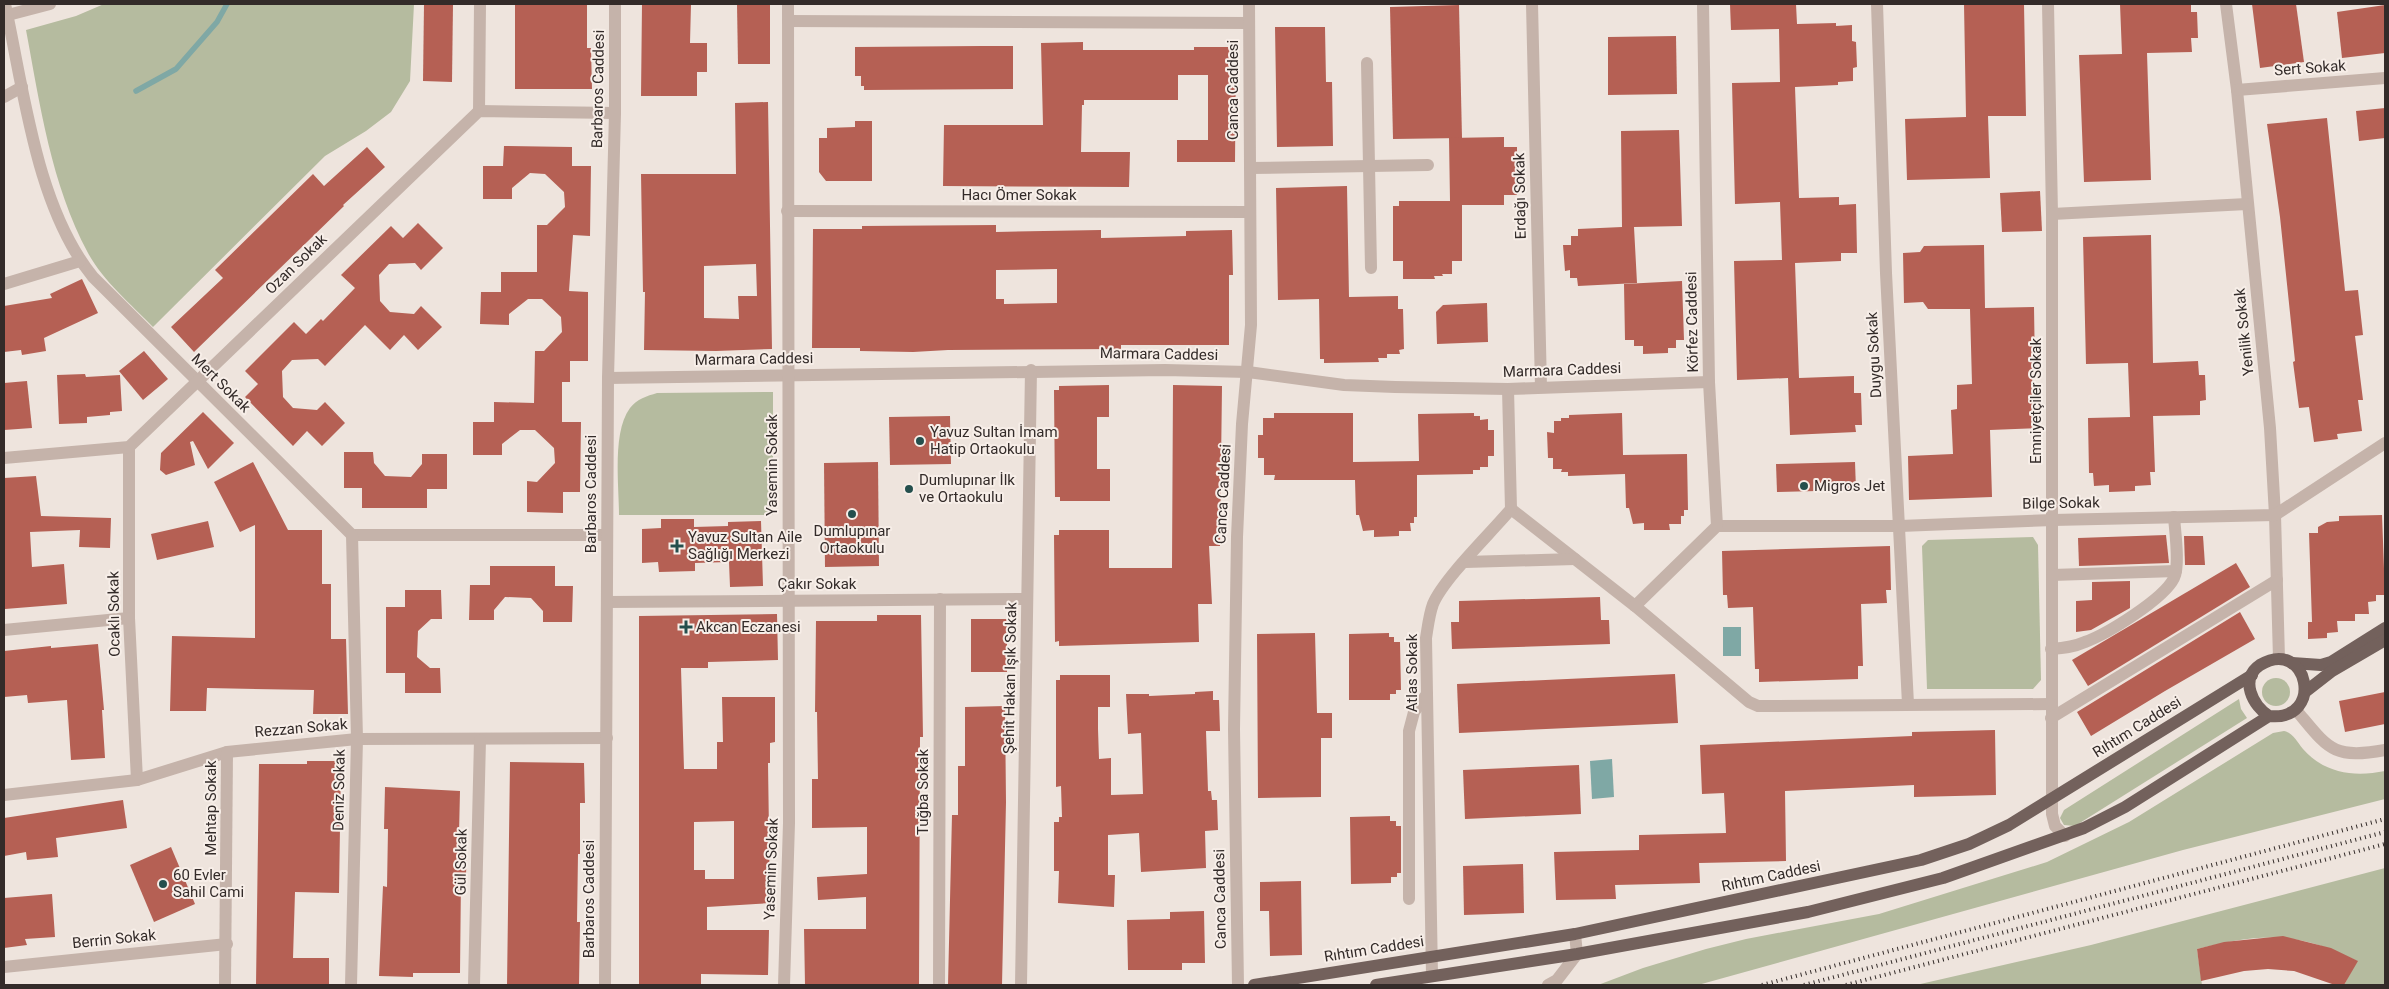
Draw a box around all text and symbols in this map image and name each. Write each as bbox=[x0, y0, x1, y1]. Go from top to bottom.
street label: Barbaros Caddesi bbox=[588, 30, 608, 148]
street label: Canca Caddesi bbox=[1224, 40, 1242, 140]
street label: Sert Sokak bbox=[2274, 56, 2347, 79]
street label: Erdağı Sokak bbox=[1510, 152, 1530, 240]
street label: Hacı Ömer Sokak bbox=[961, 186, 1077, 204]
street label: Ozan Sokak bbox=[261, 230, 331, 298]
street label: Körfez Caddesi bbox=[1682, 271, 1702, 373]
street label: Yenilik Sokak bbox=[2230, 287, 2258, 377]
street label: Duygu Sokak bbox=[1863, 311, 1885, 399]
street label: Emniyetçiler Sokak bbox=[2027, 338, 2045, 464]
street label: Marmara Caddesi bbox=[1100, 344, 1218, 364]
street label: Marmara Caddesi bbox=[695, 349, 813, 369]
street label: Mert Sokak bbox=[188, 350, 254, 416]
street label: Marmara Caddesi bbox=[1502, 359, 1622, 381]
street label: Yasemin Sokak bbox=[763, 414, 781, 516]
place label: Yavuz Sultan İmam Hatip Ortaokulu bbox=[930, 423, 1058, 458]
street label: Barbaros Caddesi bbox=[582, 435, 600, 553]
marker: Yavuz Sultan İmam Hatip Ortaokulu bbox=[914, 435, 926, 447]
street label: Canca Caddesi bbox=[1211, 444, 1235, 544]
place label: Dumlupınar İlk ve Ortaokulu bbox=[919, 471, 1015, 506]
place label: Migros Jet bbox=[1814, 477, 1885, 495]
marker: Migros Jet bbox=[1798, 480, 1810, 492]
marker: Dumlupınar İlk ve Ortaokulu bbox=[903, 483, 915, 495]
street label: Bilge Sokak bbox=[2022, 493, 2100, 513]
marker: Dumlupınar Ortaokulu bbox=[846, 508, 858, 520]
place label: Dumlupınar Ortaokulu bbox=[814, 522, 890, 557]
place label: Yavuz Sultan Aile Sağlığı Merkezi bbox=[688, 528, 802, 563]
marker: Yavuz Sultan Aile Sağlığı Merkezi bbox=[670, 539, 684, 553]
street label: Ocaklı Sokak bbox=[104, 571, 124, 657]
street label: Çakır Sokak bbox=[778, 575, 857, 593]
street label: Şehit Hakan Işık Sokak bbox=[1000, 602, 1020, 754]
place label: Akcan Eczanesi bbox=[696, 618, 801, 636]
marker: Akcan Eczanesi bbox=[680, 621, 692, 633]
street label: Atlas Sokak bbox=[1403, 633, 1421, 712]
street label: Rıhtım Caddesi bbox=[2089, 693, 2185, 761]
street label: Rezzan Sokak bbox=[254, 715, 349, 741]
street label: Deniz Sokak bbox=[329, 749, 349, 831]
street label: Tuğba Sokak bbox=[914, 749, 932, 835]
street label: Mehtap Sokak bbox=[202, 760, 220, 856]
street label: Yasemin Sokak bbox=[760, 817, 782, 920]
street label: Gül Sokak bbox=[451, 828, 471, 895]
street label: Barbaros Caddesi bbox=[580, 840, 598, 958]
street label: Canca Caddesi bbox=[1210, 849, 1230, 949]
street label: Rıhtım Caddesi bbox=[1720, 857, 1822, 895]
place label: 60 Evler Sahil Cami bbox=[173, 866, 244, 901]
marker: 60 Evler Sahil Cami bbox=[157, 878, 169, 890]
street label: Berrin Sokak bbox=[71, 926, 157, 952]
street label: Rıhtım Caddesi bbox=[1323, 932, 1425, 966]

